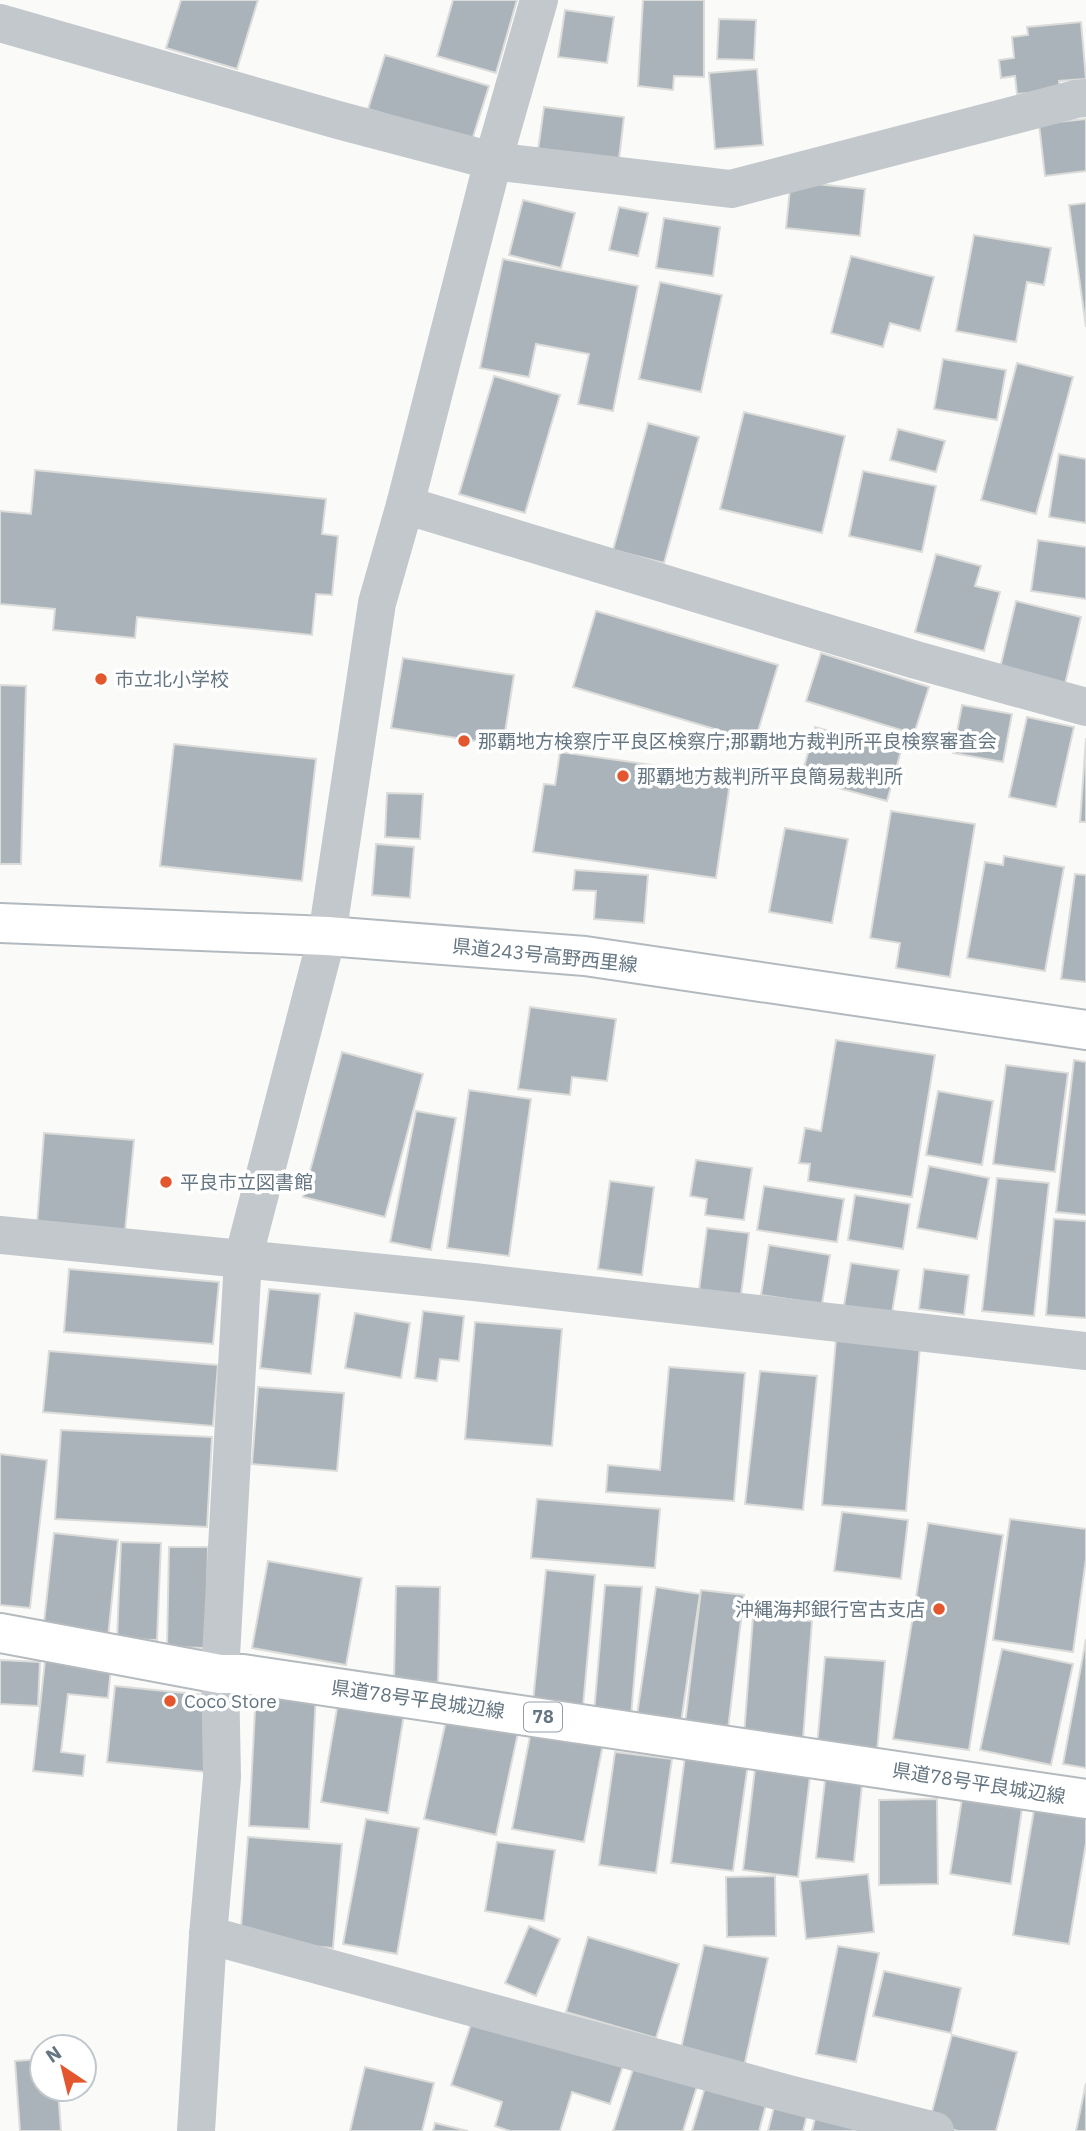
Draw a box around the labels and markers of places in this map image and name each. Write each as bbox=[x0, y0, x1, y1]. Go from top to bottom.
place label: 市立北小学校 bbox=[115, 667, 229, 691]
marker: 市立北小学校 bbox=[93, 671, 109, 687]
place label: 那覇地方検察庁平良区検察庁;那覇地方裁判所平良検察審査会 bbox=[478, 729, 997, 753]
marker: 那覇地方検察庁平良区検察庁;那覇地方裁判所平良検察審査会 bbox=[456, 733, 472, 749]
place label: 那覇地方裁判所平良簡易裁判所 bbox=[637, 764, 903, 788]
marker: 那覇地方裁判所平良簡易裁判所 bbox=[615, 768, 631, 784]
place label: 平良市立図書館 bbox=[180, 1170, 313, 1194]
marker: 平良市立図書館 bbox=[158, 1174, 174, 1190]
place label: 沖縄海邦銀行宮古支店 bbox=[735, 1597, 925, 1621]
marker: 沖縄海邦銀行宮古支店 bbox=[931, 1601, 947, 1617]
place label: Coco Store bbox=[184, 1689, 277, 1713]
marker: Coco Store bbox=[162, 1693, 178, 1709]

